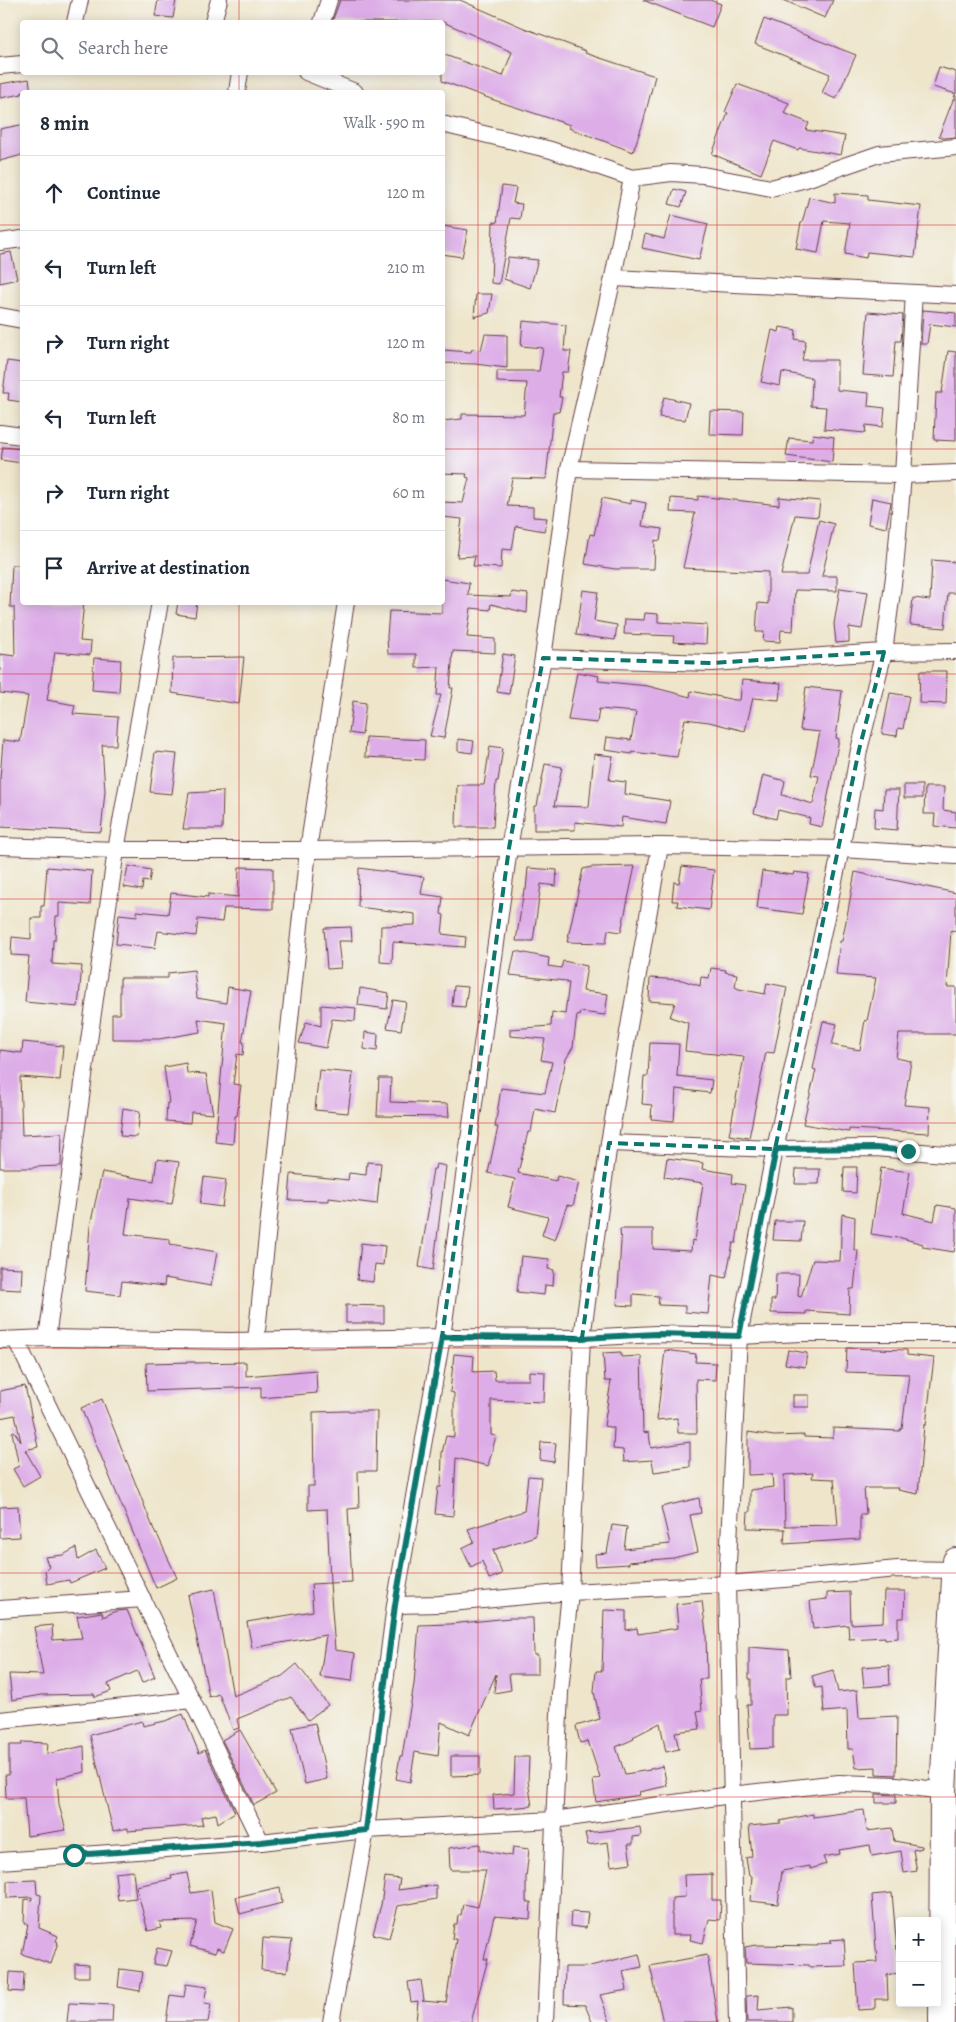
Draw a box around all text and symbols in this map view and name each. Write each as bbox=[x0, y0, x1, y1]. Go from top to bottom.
search box bbox=[20, 20, 445, 75]
icon: search bbox=[38, 34, 66, 62]
text: Search here bbox=[78, 35, 168, 61]
text: 8 min bbox=[40, 109, 89, 137]
text: Walk · 590 m bbox=[343, 112, 425, 134]
icon: ahead bbox=[40, 179, 68, 207]
text: Continue bbox=[87, 180, 161, 206]
text: 120 m bbox=[387, 182, 425, 204]
icon: left bbox=[40, 254, 68, 282]
text: Turn left bbox=[87, 255, 156, 281]
text: 210 m bbox=[387, 257, 425, 279]
icon: right bbox=[40, 329, 68, 357]
text: Turn right bbox=[87, 330, 169, 356]
text: 120 m bbox=[387, 332, 425, 354]
icon: left bbox=[40, 404, 68, 432]
text: Turn left bbox=[87, 405, 156, 431]
text: 80 m bbox=[392, 407, 425, 429]
icon: right bbox=[40, 479, 68, 507]
text: Turn right bbox=[87, 480, 169, 506]
text: 60 m bbox=[393, 482, 425, 504]
icon: arrive bbox=[40, 554, 68, 582]
text: Arrive at destination bbox=[87, 555, 250, 581]
route end bbox=[897, 1140, 920, 1163]
route start bbox=[63, 1844, 86, 1867]
map controls bbox=[896, 1917, 941, 2007]
button: + bbox=[896, 1917, 941, 1962]
button: − bbox=[896, 1962, 941, 2007]

